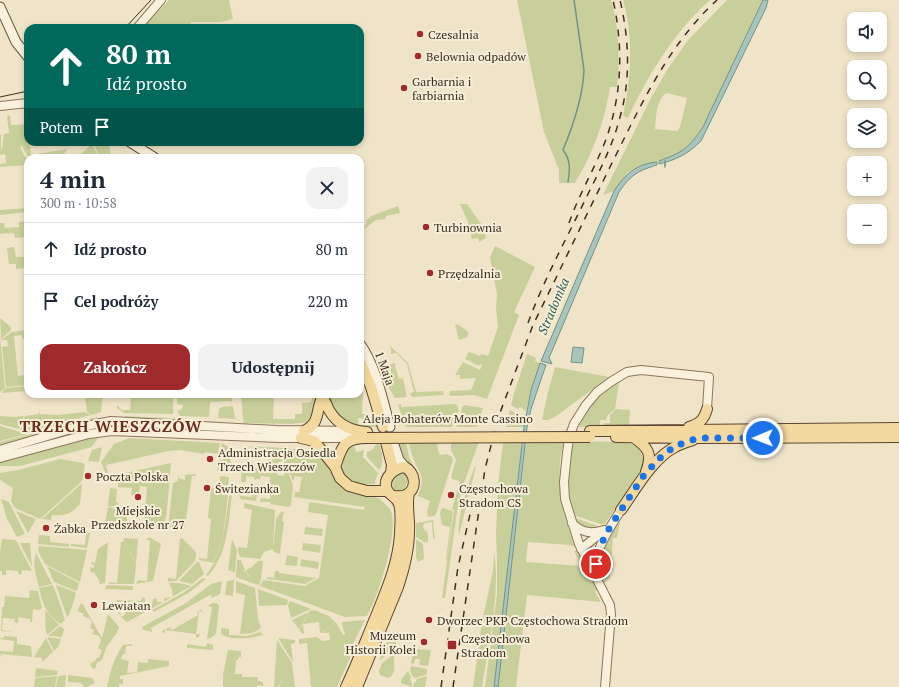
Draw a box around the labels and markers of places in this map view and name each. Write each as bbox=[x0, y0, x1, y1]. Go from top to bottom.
place label: Czesalnia bbox=[428, 27, 479, 42]
marker: Czesalnia bbox=[415, 29, 425, 39]
place label: Belownia odpadów bbox=[426, 49, 526, 64]
marker: Belownia odpadów bbox=[413, 51, 423, 61]
place label: Garbarnia i farbiarnia bbox=[412, 74, 472, 103]
marker: Garbarnia i farbiarnia bbox=[399, 83, 409, 93]
place label: Turbinownia bbox=[434, 220, 502, 235]
marker: Turbinownia bbox=[421, 222, 431, 232]
place label: Przędzalnia bbox=[438, 266, 500, 281]
marker: Przędzalnia bbox=[425, 268, 435, 278]
place label: Administracja Osiedla Trzech Wieszczów bbox=[218, 445, 336, 474]
marker: Administracja Osiedla Trzech Wieszczów bbox=[205, 454, 215, 464]
place label: Poczta Polska bbox=[96, 469, 169, 484]
marker: Poczta Polska bbox=[83, 471, 93, 481]
place label: Świtezianka bbox=[215, 481, 279, 496]
place label: Częstochowa Stradom CS bbox=[459, 481, 528, 510]
marker: Świtezianka bbox=[202, 483, 212, 493]
marker: Częstochowa Stradom CS bbox=[446, 490, 456, 500]
marker: Miejskie Przedszkole nr 27 bbox=[133, 492, 143, 502]
place label: Miejskie Przedszkole nr 27 bbox=[91, 503, 185, 532]
place label: Żabka bbox=[54, 521, 86, 536]
marker: Żabka bbox=[41, 523, 51, 533]
pin bbox=[579, 547, 613, 581]
place label: Lewiatan bbox=[102, 598, 151, 613]
marker: Lewiatan bbox=[89, 600, 99, 610]
place label: Dworzec PKP Częstochowa Stradom bbox=[437, 613, 629, 628]
marker: Dworzec PKP Częstochowa Stradom bbox=[424, 615, 434, 625]
place label: Muzeum Historii Kolei bbox=[346, 628, 417, 657]
place label: Częstochowa Stradom bbox=[461, 631, 530, 660]
marker: Muzeum Historii Kolei bbox=[419, 637, 429, 647]
marker: Częstochowa Stradom bbox=[446, 639, 458, 651]

